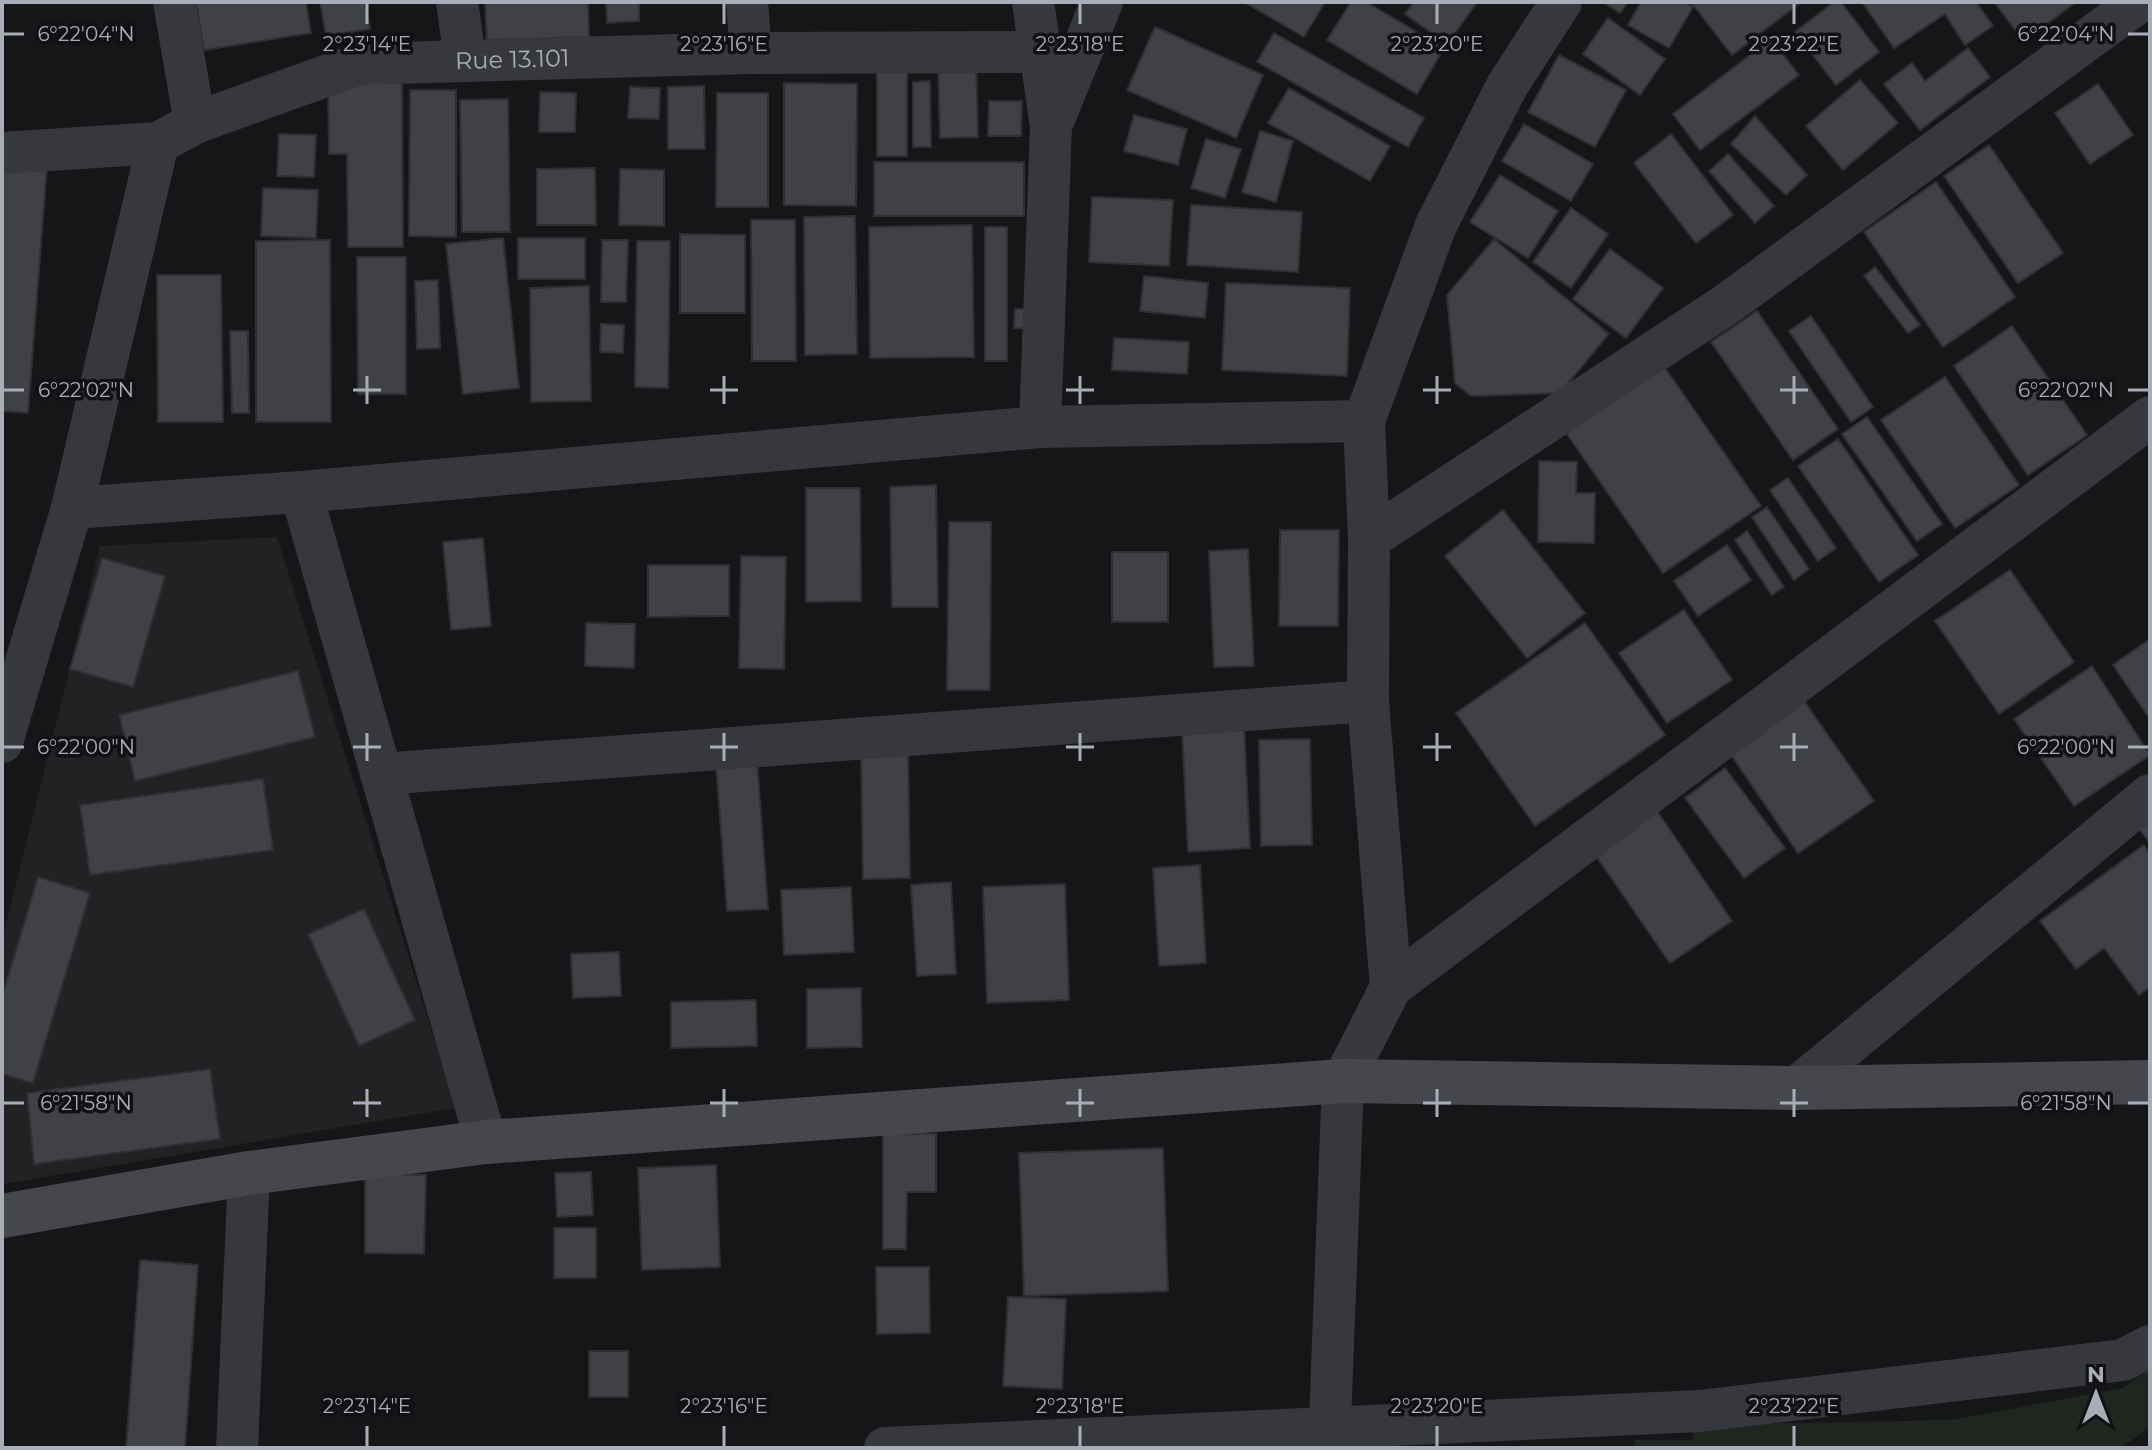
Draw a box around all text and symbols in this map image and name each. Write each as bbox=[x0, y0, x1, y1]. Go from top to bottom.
text: 6°22'04"N bbox=[37, 22, 135, 46]
text: 6°22'04"N bbox=[2017, 22, 2115, 46]
text: 2°23'14"E bbox=[323, 32, 411, 56]
text: 2°23'16"E bbox=[680, 32, 768, 56]
text: 2°23'18"E bbox=[1036, 32, 1124, 56]
text: 2°23'20"E bbox=[1391, 32, 1483, 56]
text: 2°23'22"E bbox=[1749, 32, 1839, 56]
street label: Rue 13.101 bbox=[455, 43, 570, 75]
text: 6°22'02"N bbox=[38, 378, 134, 402]
text: 6°22'02"N bbox=[2018, 378, 2114, 402]
text: 6°22'00"N bbox=[37, 735, 135, 759]
text: 6°22'00"N bbox=[2017, 735, 2115, 759]
text: 6°21'58"N bbox=[40, 1091, 132, 1115]
text: 6°21'58"N bbox=[2020, 1091, 2112, 1115]
north arrow bbox=[2056, 1354, 2136, 1434]
text: N bbox=[2087, 1361, 2105, 1388]
text: 2°23'14"E bbox=[323, 1394, 411, 1418]
text: 2°23'16"E bbox=[680, 1394, 768, 1418]
text: 2°23'18"E bbox=[1036, 1394, 1124, 1418]
text: 2°23'20"E bbox=[1391, 1394, 1483, 1418]
text: 2°23'22"E bbox=[1749, 1394, 1839, 1418]

